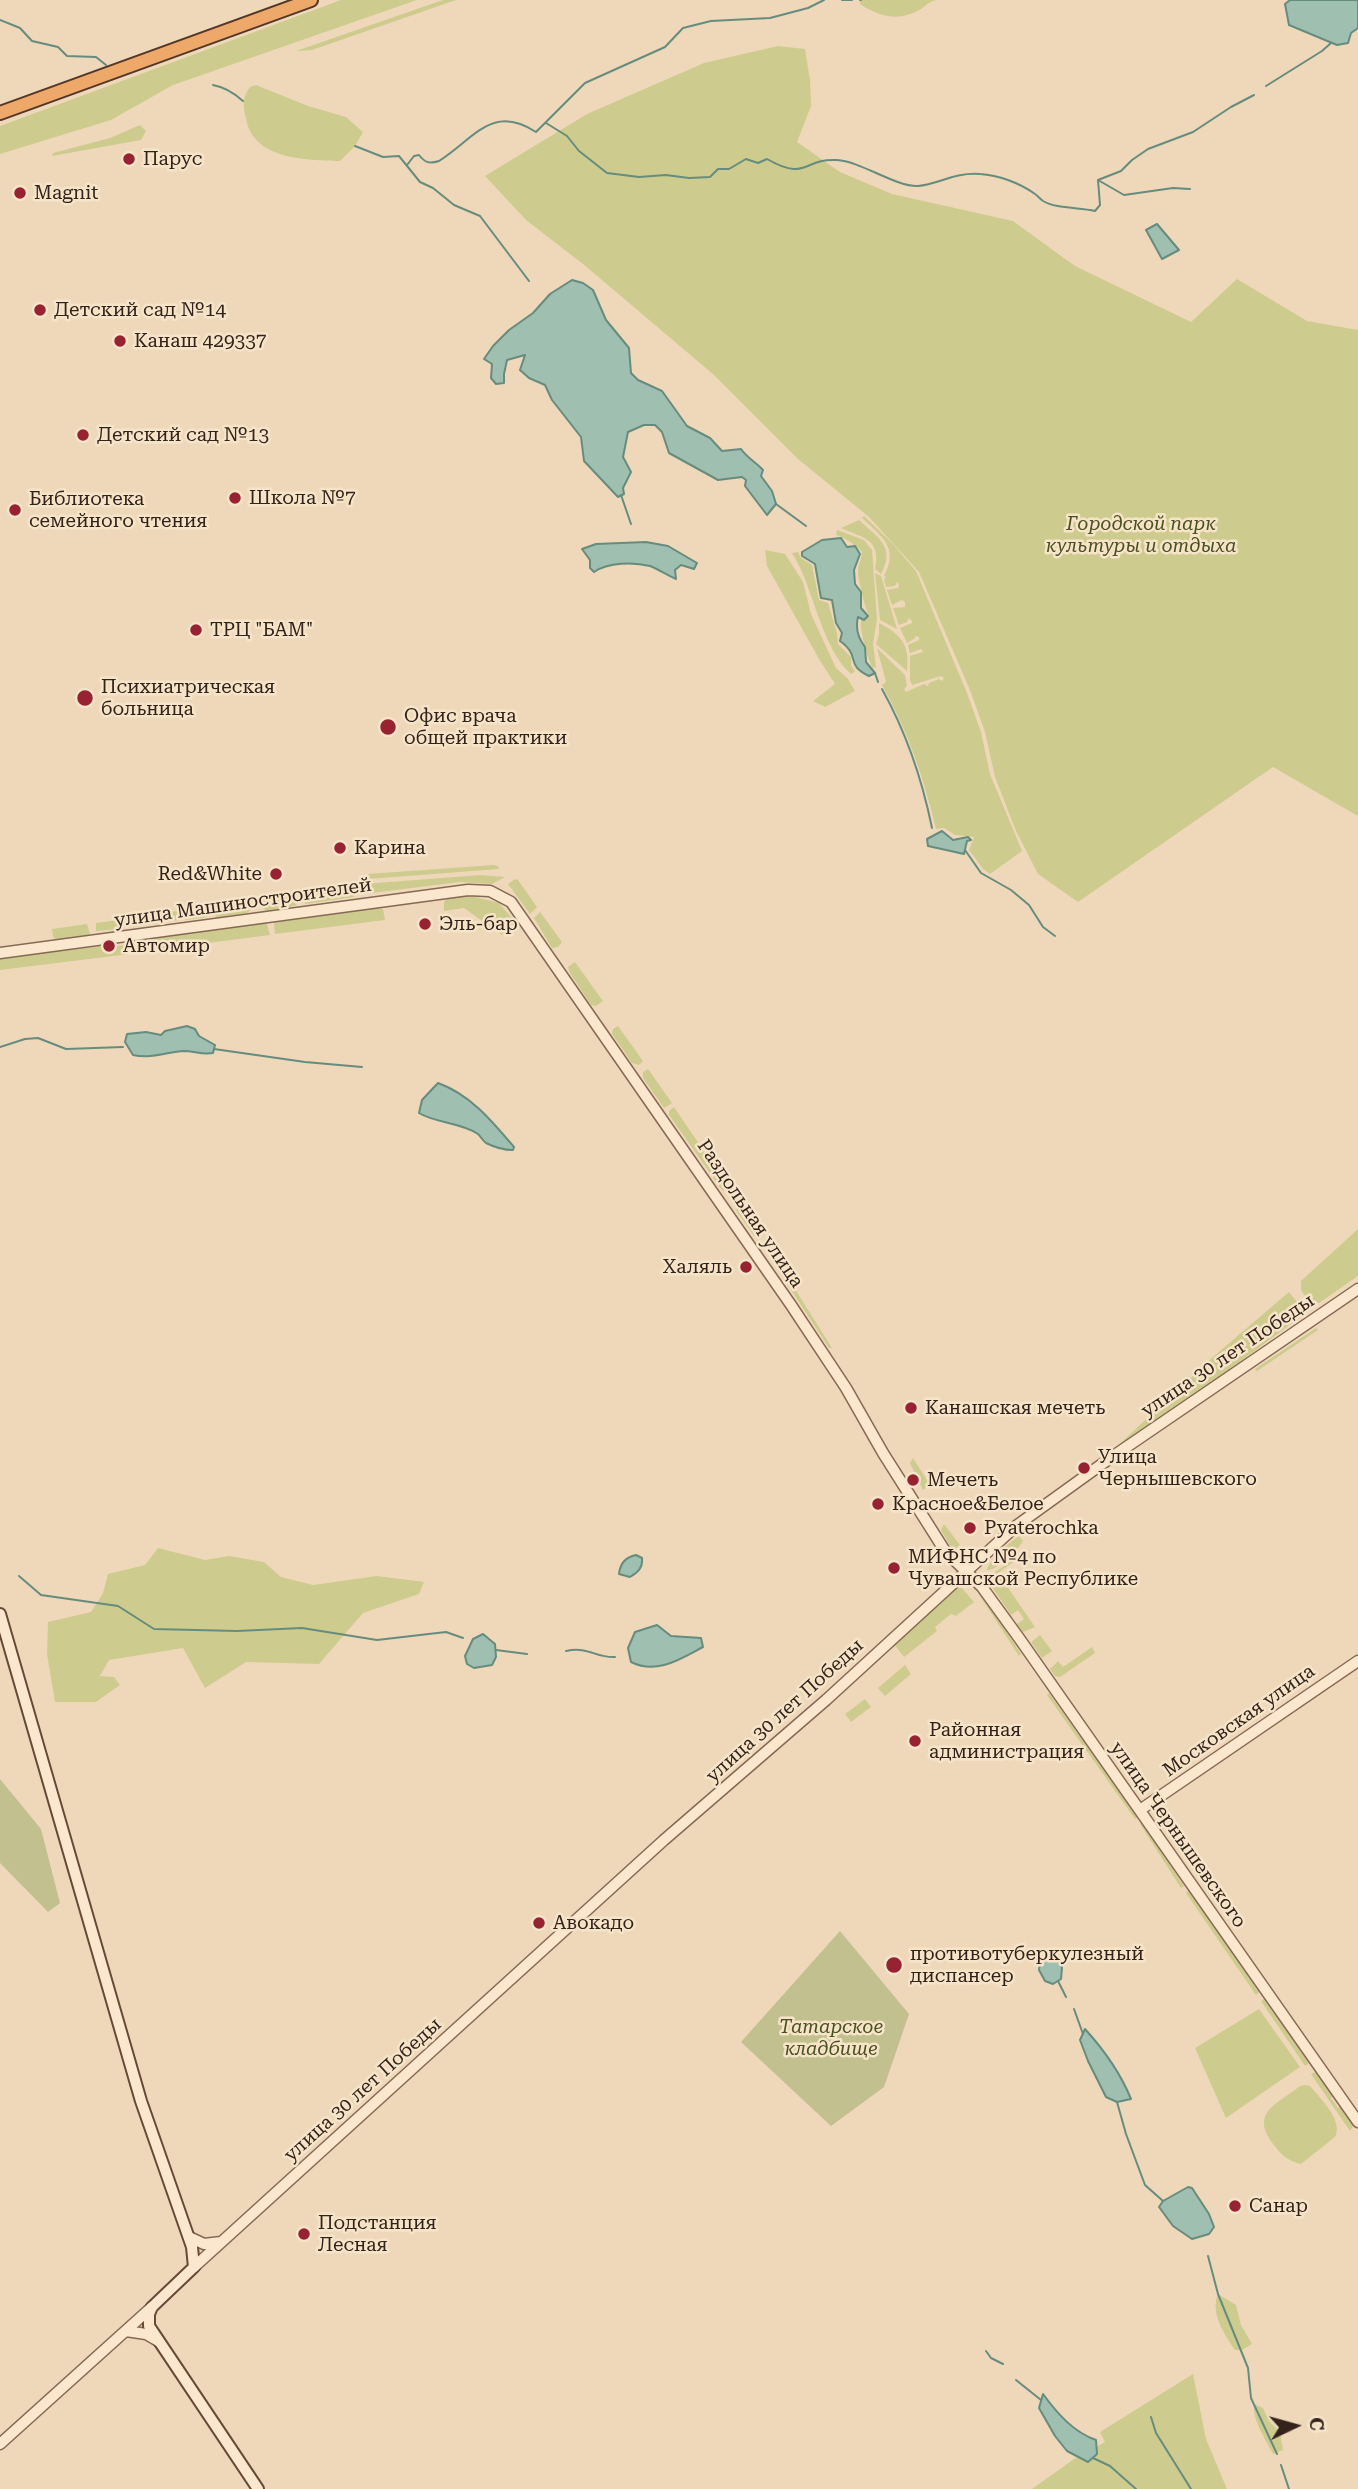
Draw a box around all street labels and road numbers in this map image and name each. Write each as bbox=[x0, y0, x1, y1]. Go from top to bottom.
street label: улица Машиностроителей bbox=[113, 874, 373, 932]
street label: Раздольная улица bbox=[692, 1136, 808, 1292]
street label: улица 30 лет Победы bbox=[1137, 1290, 1319, 1422]
street label: улица 30 лет Победы bbox=[702, 1634, 868, 1788]
street label: Московская улица bbox=[1159, 1660, 1319, 1782]
street label: улица Чернышевского bbox=[1105, 1738, 1251, 1932]
street label: улица 30 лет Победы bbox=[280, 2013, 446, 2167]

